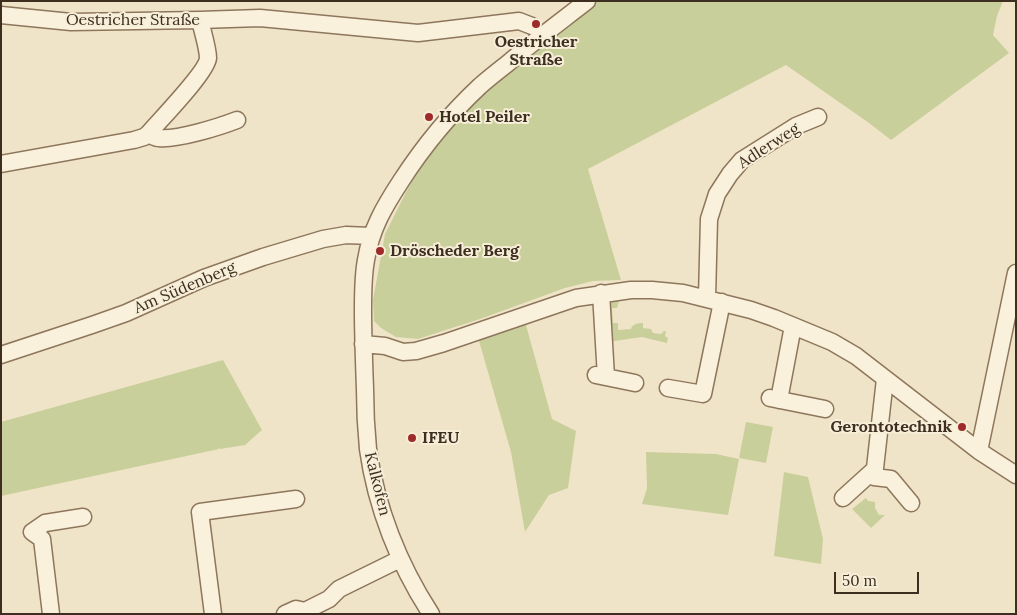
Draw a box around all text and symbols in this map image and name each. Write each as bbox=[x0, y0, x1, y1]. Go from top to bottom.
street label: Oestricher Straße bbox=[66, 10, 200, 30]
marker: Oestricher Straße bbox=[530, 18, 542, 30]
place label: Oestricher Straße bbox=[495, 32, 577, 70]
place label: Hotel Peiler bbox=[439, 107, 530, 127]
marker: Hotel Peiler bbox=[423, 111, 435, 123]
street label: Adlerweg bbox=[735, 119, 803, 173]
place label: Dröscheder Berg bbox=[390, 241, 519, 261]
marker: Dröscheder Berg bbox=[374, 245, 386, 257]
street label: Am Südenberg bbox=[131, 258, 239, 318]
place label: Gerontotechnik bbox=[831, 417, 952, 437]
marker: Gerontotechnik bbox=[956, 421, 968, 433]
place label: IFEU bbox=[422, 428, 459, 448]
marker: IFEU bbox=[406, 432, 418, 444]
street label: Kalkofen bbox=[360, 450, 394, 518]
scale bar bbox=[837, 562, 922, 594]
text: 50 m bbox=[842, 571, 877, 590]

